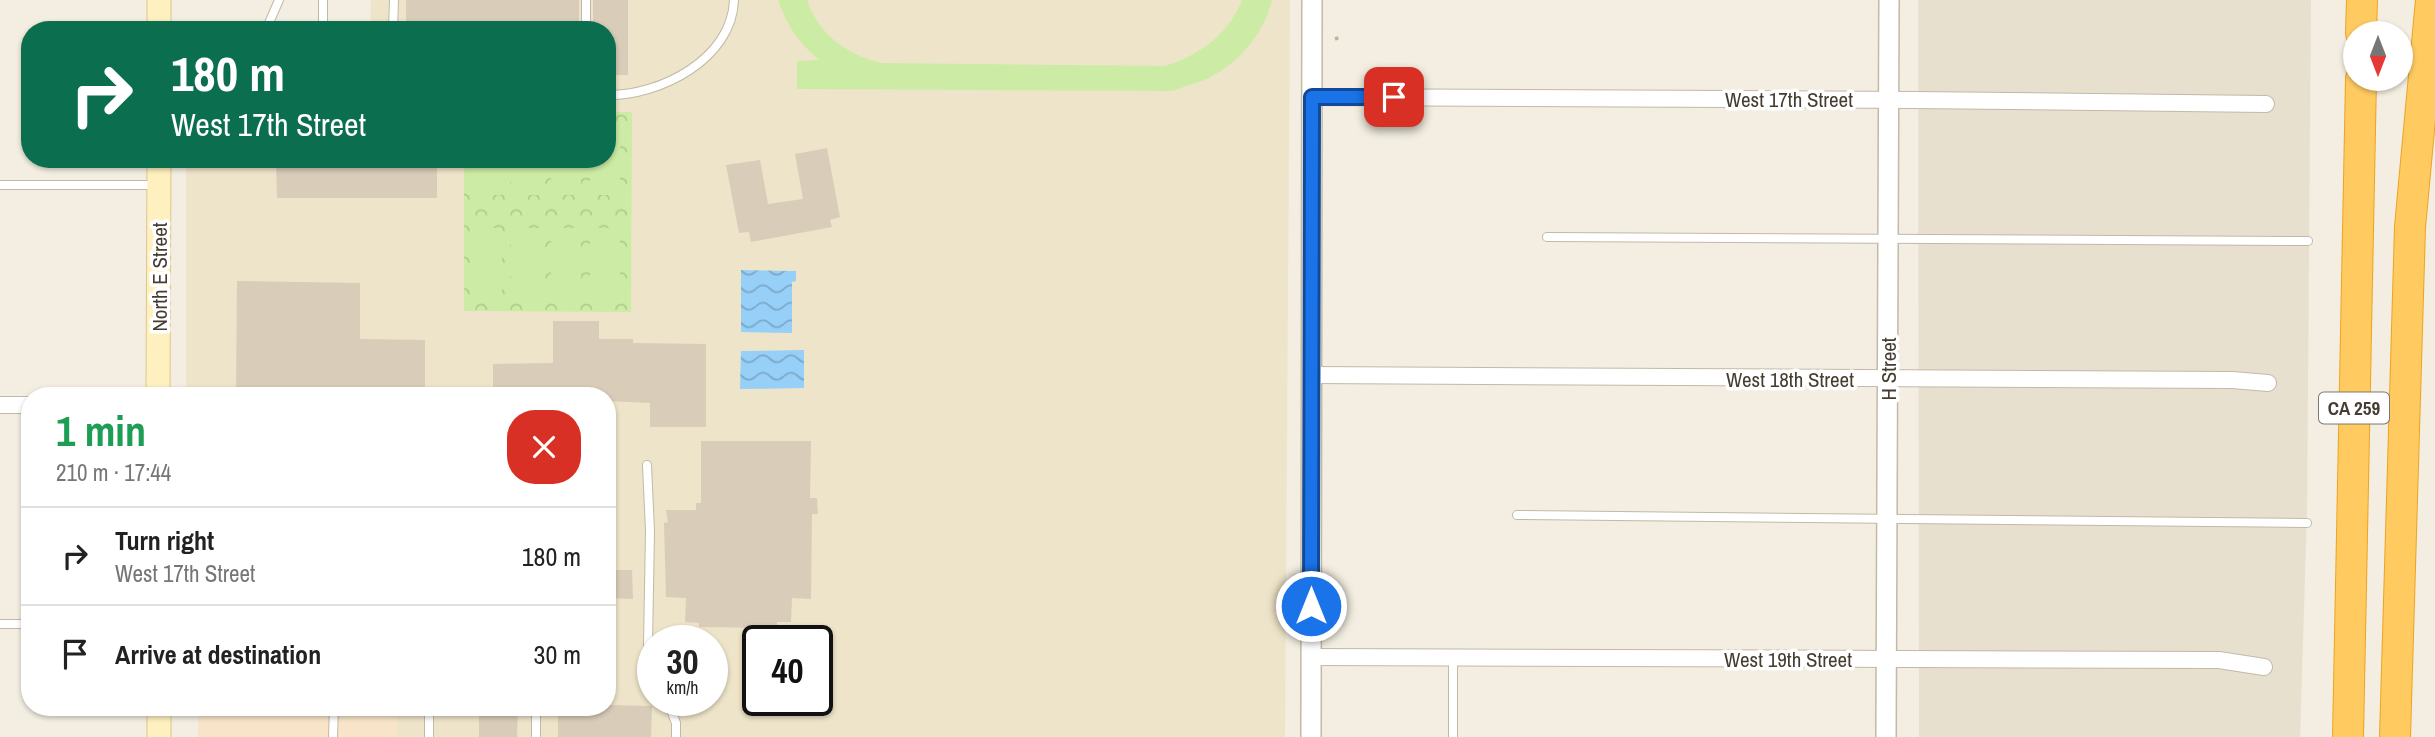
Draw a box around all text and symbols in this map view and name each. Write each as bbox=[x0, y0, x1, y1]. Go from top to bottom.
north arrow bbox=[2343, 21, 2413, 91]
map controls bbox=[2343, 21, 2413, 91]
text: 180 m bbox=[171, 40, 285, 106]
icon: right bbox=[56, 49, 147, 140]
pin bbox=[1364, 67, 1424, 127]
icon: arrive bbox=[1375, 78, 1413, 116]
street label: West 17th Street bbox=[1725, 85, 1853, 114]
text: West 17th Street bbox=[171, 103, 366, 146]
street label: North E Street bbox=[145, 222, 174, 332]
street label: H Street bbox=[1874, 337, 1903, 401]
street label: West 18th Street bbox=[1726, 365, 1854, 394]
road number: CA 259 bbox=[2319, 392, 2389, 424]
text: 1 min bbox=[56, 403, 146, 459]
button: close bbox=[507, 410, 581, 484]
text: 210 m · 17:44 bbox=[56, 457, 171, 488]
text: Turn right bbox=[115, 523, 214, 558]
icon: right bbox=[56, 537, 94, 575]
text: 180 m bbox=[522, 539, 581, 574]
text: West 17th Street bbox=[115, 558, 255, 589]
position arrow bbox=[1274, 569, 1348, 643]
speed limit sign: 40 bbox=[742, 625, 833, 716]
icon: arrive bbox=[56, 635, 94, 673]
text: Arrive at destination bbox=[115, 637, 321, 672]
text: 30 m bbox=[534, 637, 581, 672]
text: 30 bbox=[667, 638, 698, 685]
street label: West 19th Street bbox=[1724, 645, 1852, 674]
text: km/h bbox=[667, 675, 699, 700]

